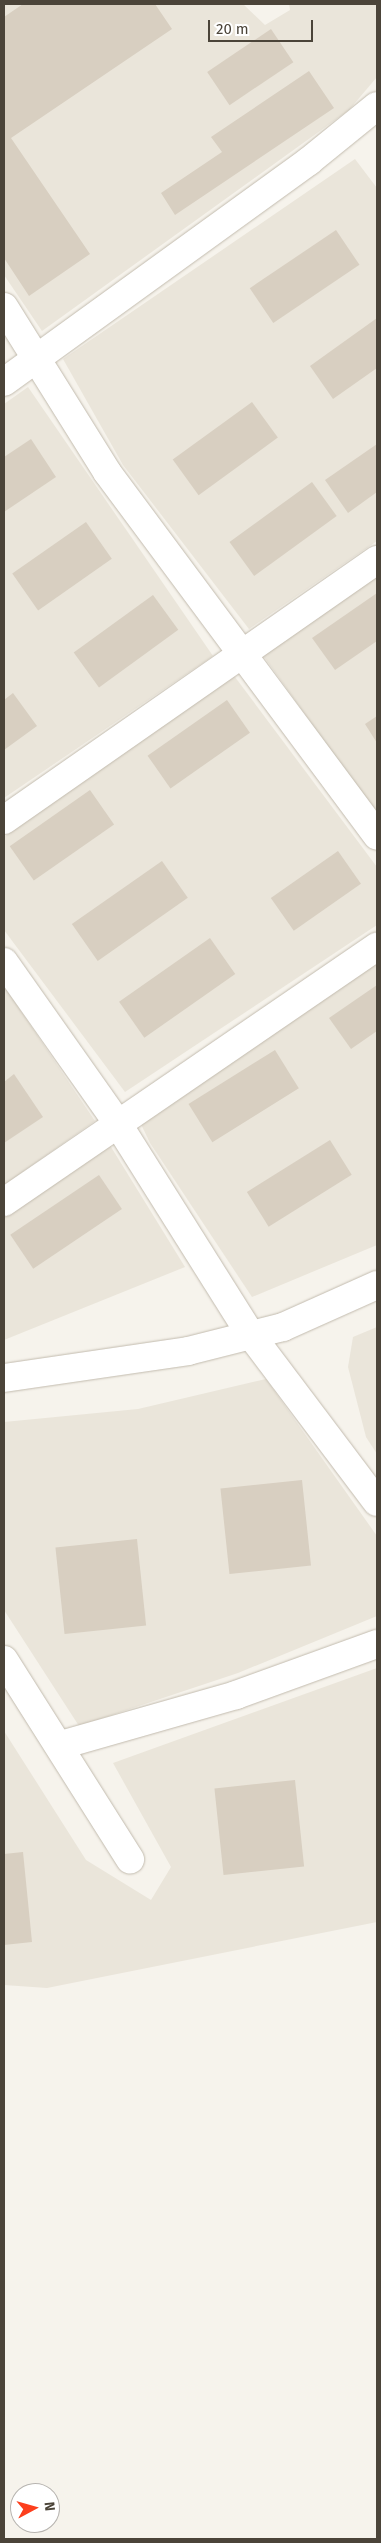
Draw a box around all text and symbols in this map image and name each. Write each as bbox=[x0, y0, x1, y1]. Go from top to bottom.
scale bar bbox=[211, 10, 316, 42]
text: 20 m bbox=[216, 20, 249, 38]
north arrow bbox=[10, 2483, 60, 2533]
text: N bbox=[40, 2501, 58, 2512]

